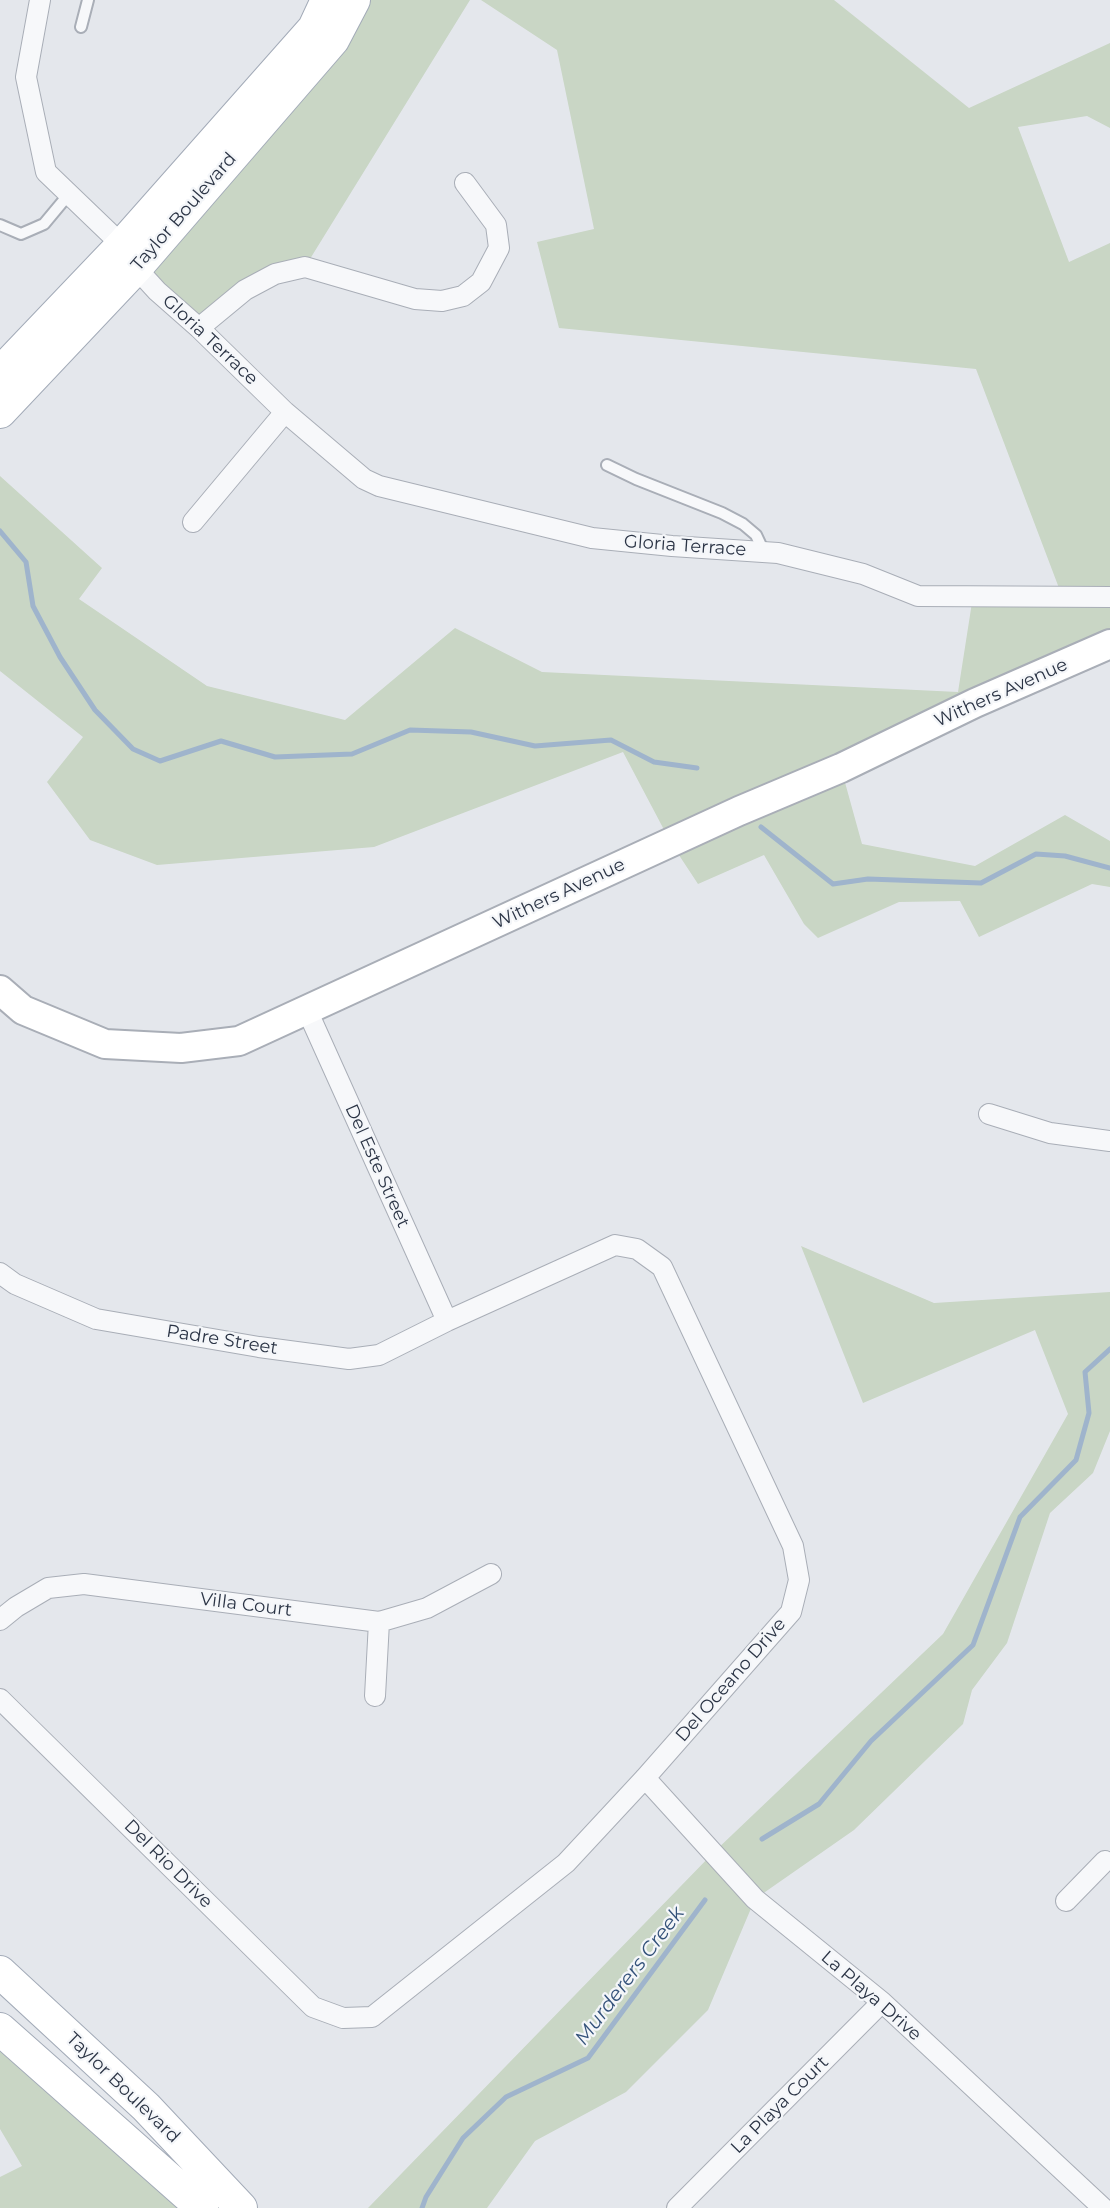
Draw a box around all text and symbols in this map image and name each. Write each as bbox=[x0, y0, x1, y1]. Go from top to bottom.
street label: Taylor Boulevard bbox=[127, 148, 241, 276]
street label: Gloria Terrace bbox=[158, 290, 262, 390]
street label: Gloria Terrace bbox=[623, 531, 747, 561]
street label: Withers Avenue bbox=[931, 654, 1071, 732]
street label: Withers Avenue bbox=[489, 854, 629, 934]
street label: Del Este Street bbox=[340, 1101, 414, 1231]
street label: Padre Street bbox=[165, 1321, 279, 1359]
street label: Villa Court bbox=[199, 1589, 293, 1621]
street label: Del Oceano Drive bbox=[671, 1614, 791, 1746]
street label: Del Rio Drive bbox=[119, 1815, 217, 1913]
water label: Murderers Creek bbox=[570, 1902, 690, 2050]
street label: La Playa Drive bbox=[816, 1947, 926, 2045]
street label: Taylor Boulevard bbox=[62, 2028, 184, 2148]
street label: La Playa Court bbox=[727, 2052, 833, 2158]

